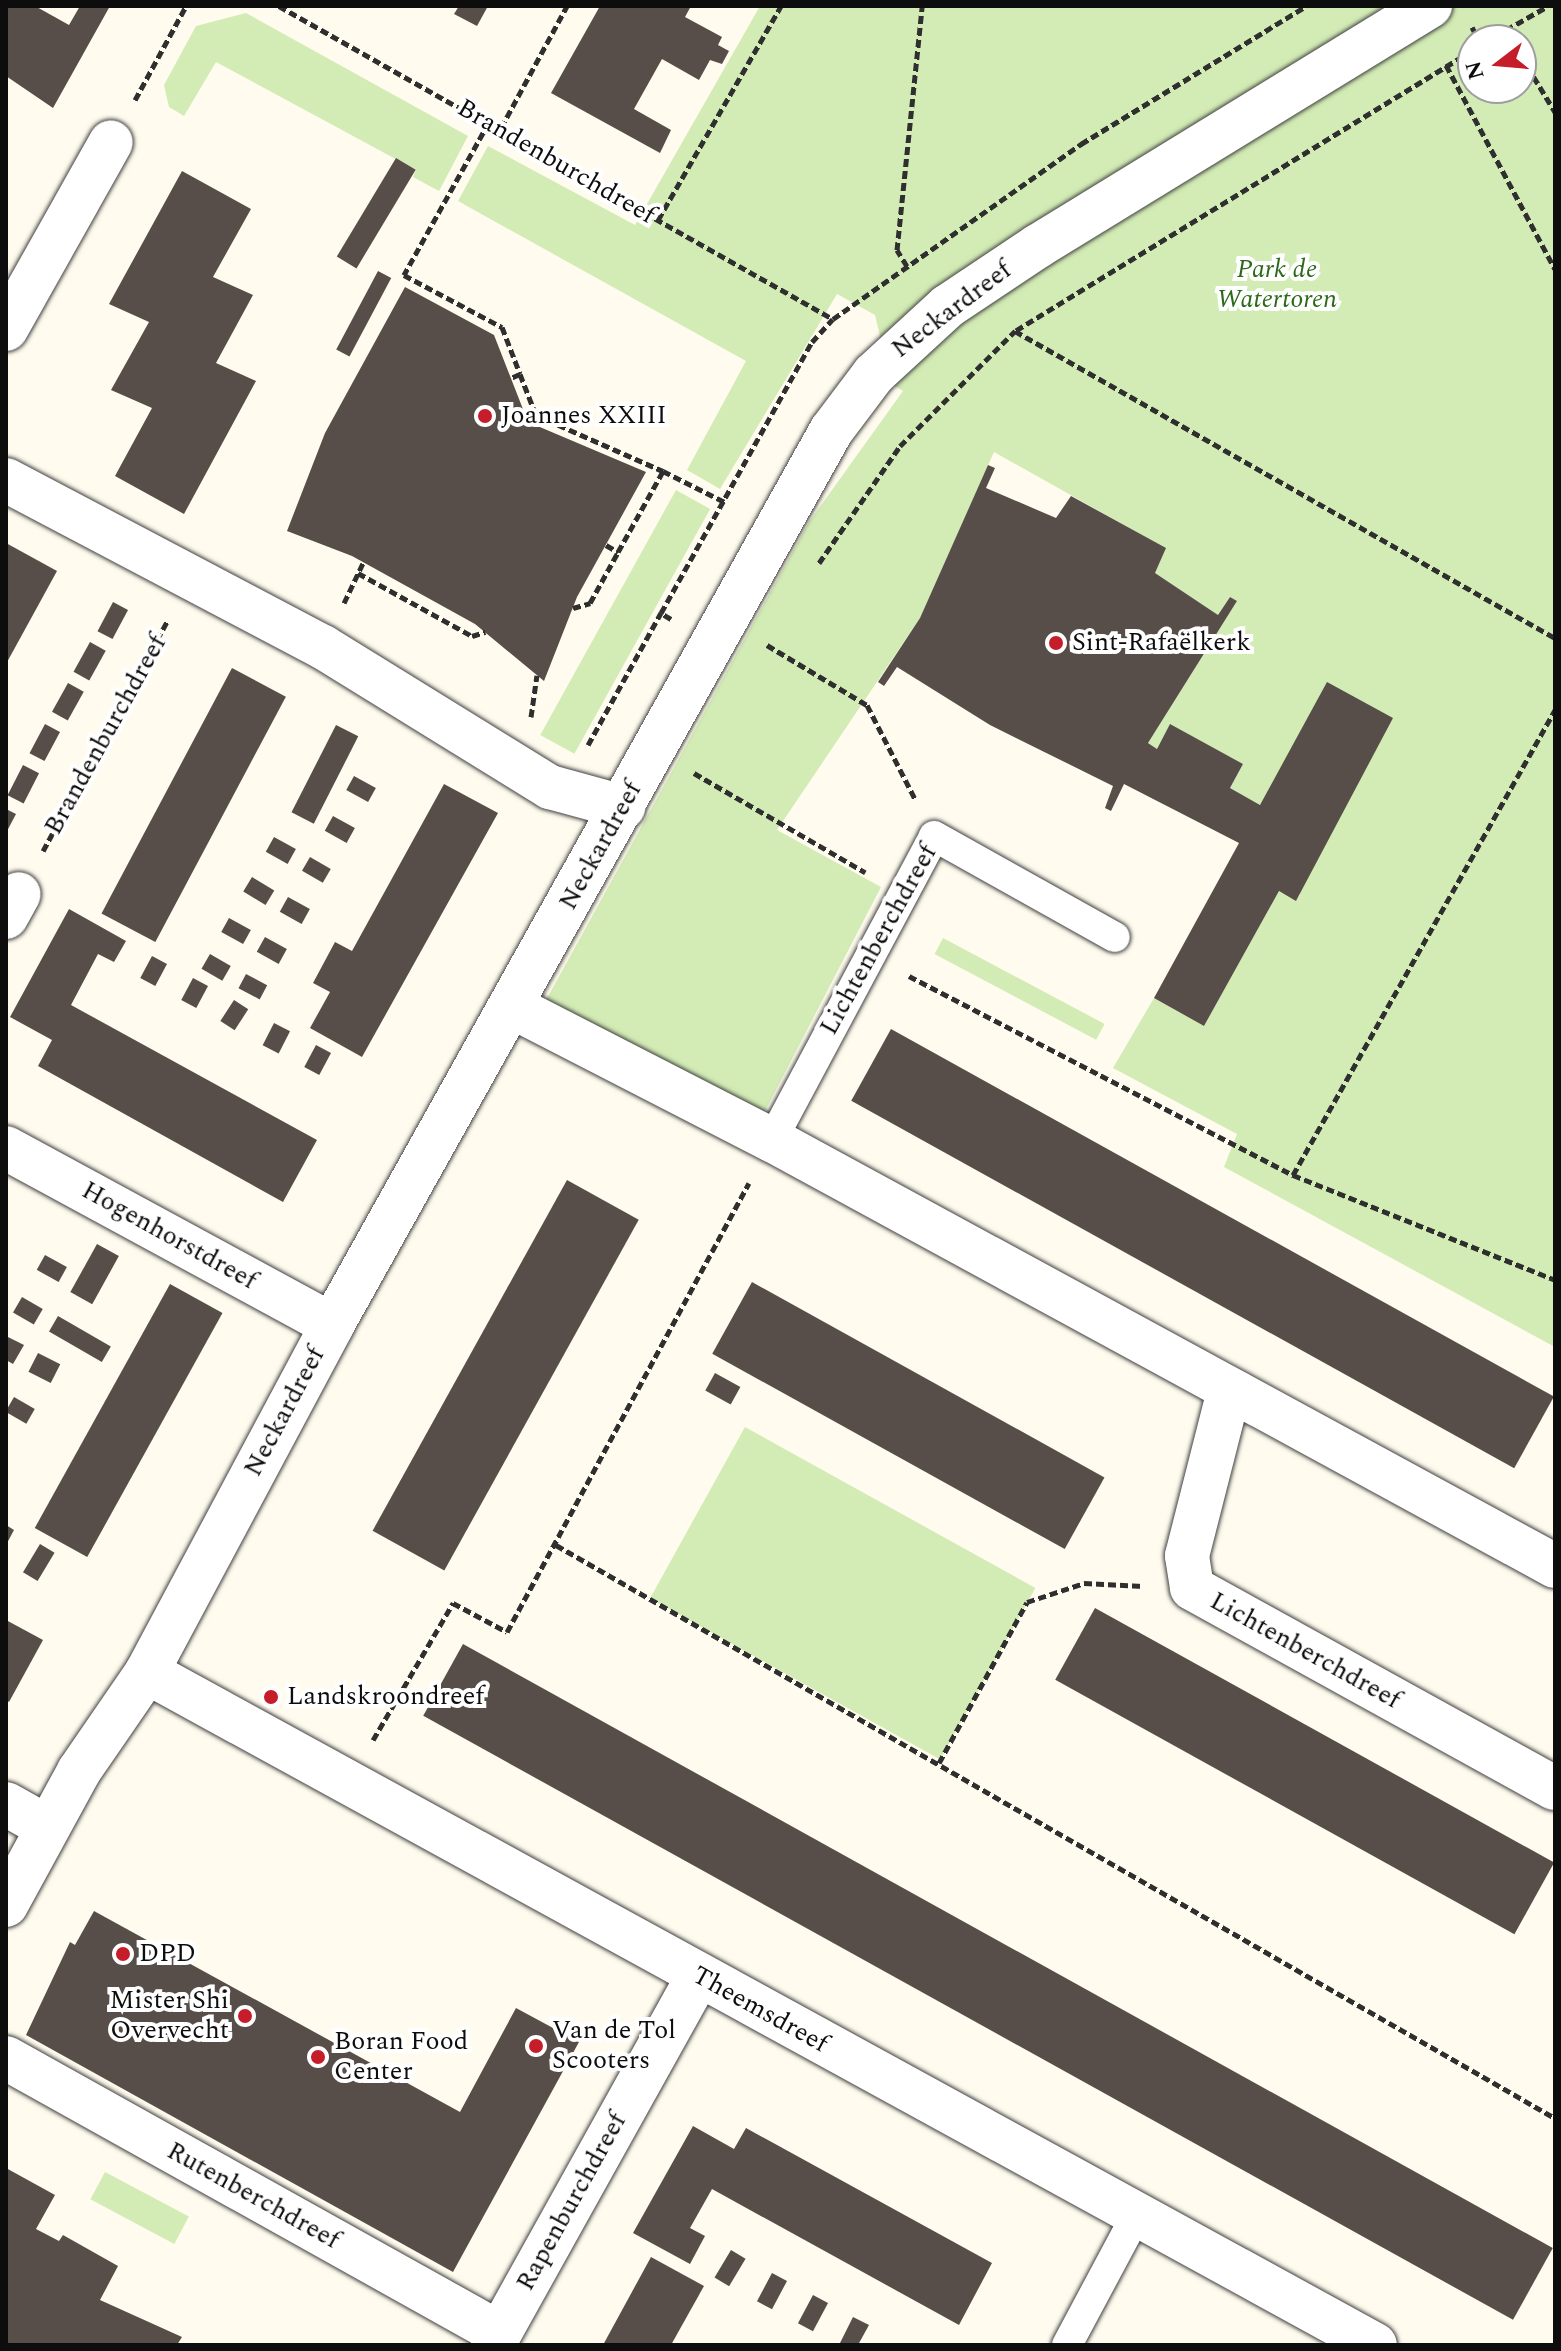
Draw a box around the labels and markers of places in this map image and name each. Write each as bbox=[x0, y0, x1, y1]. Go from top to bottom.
place label: Joannes XXIII bbox=[501, 400, 667, 432]
marker: Joannes XXIII bbox=[476, 407, 494, 425]
place label: Sint-Rafaëlkerk bbox=[1072, 627, 1251, 659]
marker: Sint-Rafaëlkerk bbox=[1047, 634, 1065, 652]
place label: Landskroondreef bbox=[287, 1681, 484, 1713]
marker: Landskroondreef bbox=[262, 1688, 280, 1706]
place label: DPD bbox=[139, 1938, 196, 1970]
marker: DPD bbox=[114, 1945, 132, 1963]
place label: Mister Shi Overvecht bbox=[109, 1985, 229, 2046]
marker: Mister Shi Overvecht bbox=[236, 2007, 254, 2025]
place label: Van de Tol Scooters bbox=[552, 2015, 676, 2076]
place label: Boran Food Center bbox=[334, 2026, 468, 2088]
marker: Van de Tol Scooters bbox=[527, 2037, 545, 2055]
marker: Boran Food Center bbox=[309, 2048, 327, 2066]

